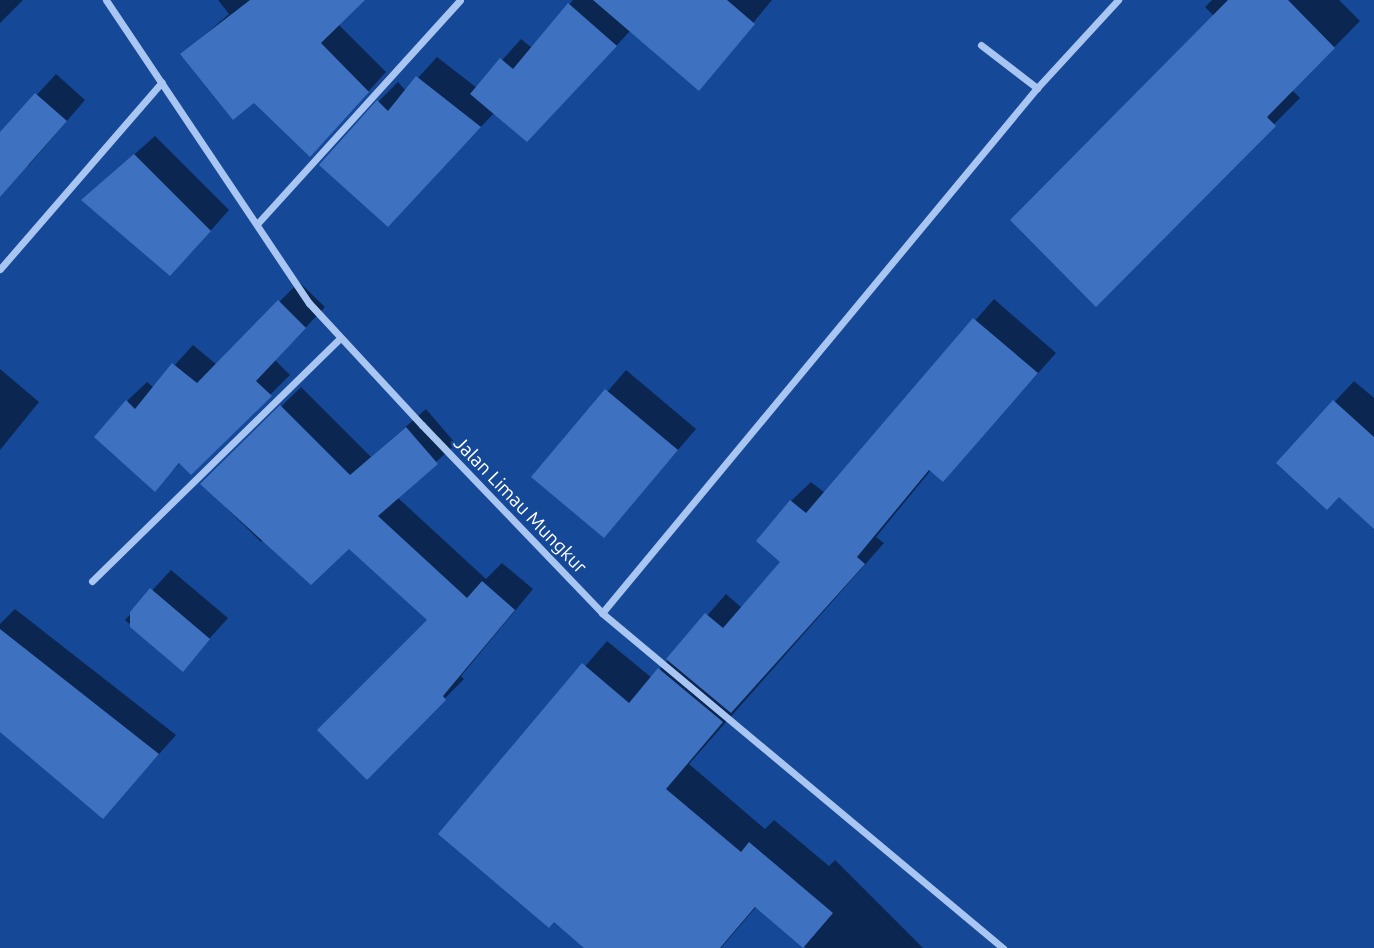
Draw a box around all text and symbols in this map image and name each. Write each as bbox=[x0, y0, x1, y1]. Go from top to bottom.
street label: Jalan Limau Mungkur bbox=[449, 432, 591, 578]

